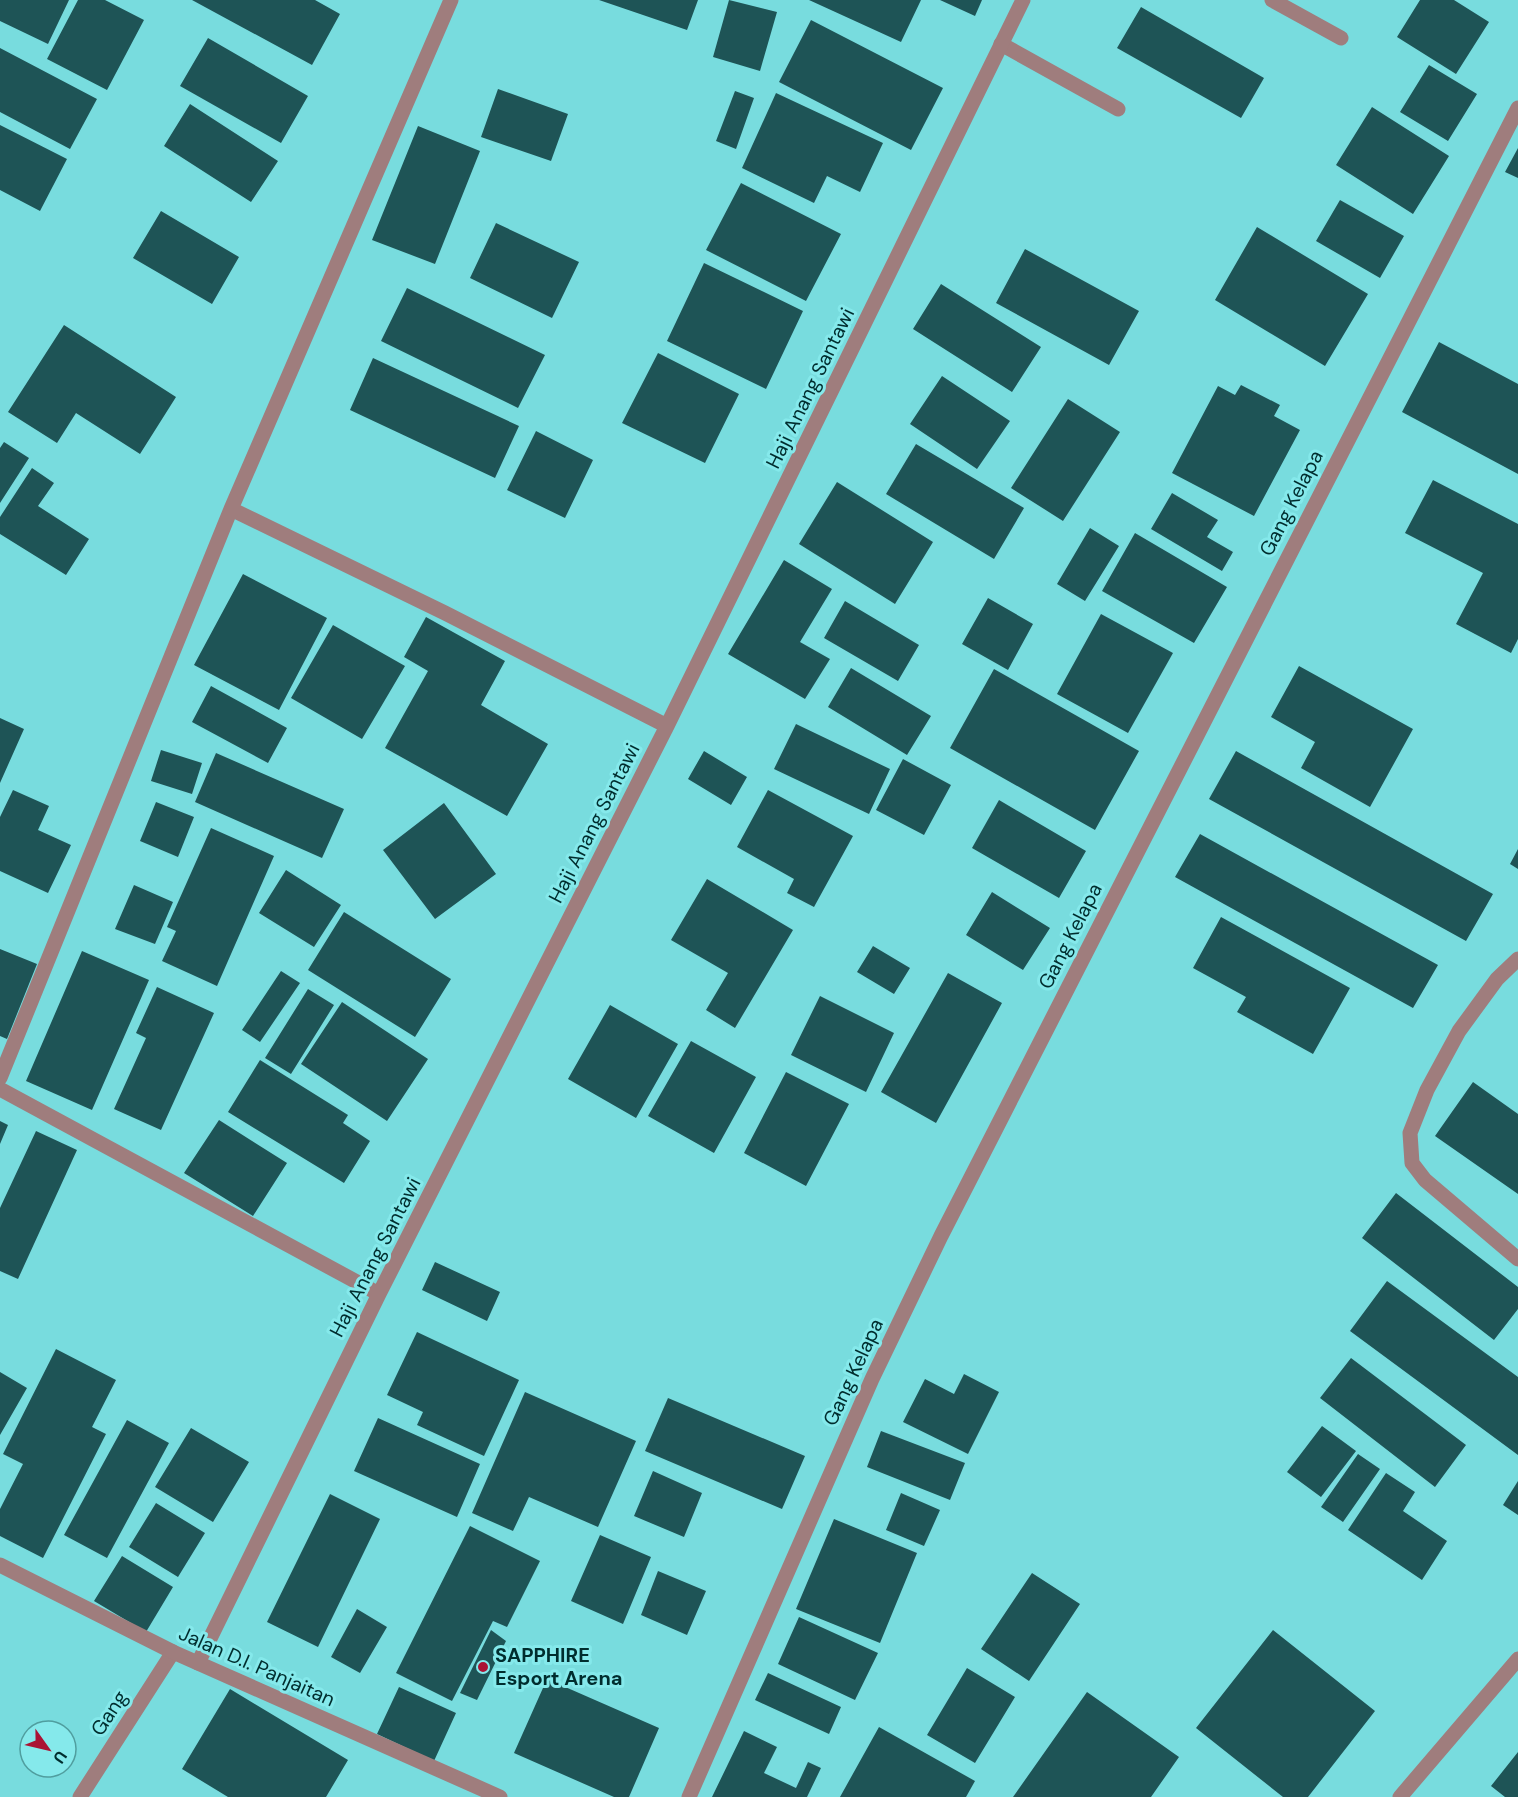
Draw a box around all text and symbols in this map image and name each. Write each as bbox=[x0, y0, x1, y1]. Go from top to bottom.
street label: Haji Anang Santawi bbox=[760, 303, 860, 473]
street label: Gang Kelapa bbox=[1253, 446, 1329, 560]
street label: Haji Anang Santawi bbox=[543, 739, 645, 907]
street label: Gang Kelapa bbox=[1032, 879, 1108, 993]
street label: Haji Anang Santawi bbox=[324, 1173, 426, 1341]
street label: Gang Kelapa bbox=[817, 1314, 889, 1430]
street label: Jalan D.I. Panjaitan bbox=[175, 1620, 339, 1712]
place label: SAPPHIRE Esport Arena bbox=[495, 1642, 622, 1691]
marker: SAPPHIRE Esport Arena bbox=[476, 1660, 490, 1674]
street label: Gang bbox=[85, 1686, 133, 1740]
north arrow bbox=[18, 1719, 78, 1779]
text: U bbox=[48, 1747, 72, 1768]

